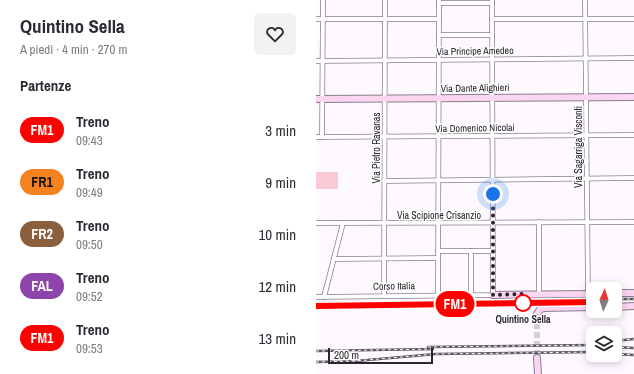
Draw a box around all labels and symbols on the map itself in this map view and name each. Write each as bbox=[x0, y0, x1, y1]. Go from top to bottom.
street label: Via Principe Amedeo bbox=[436, 44, 514, 58]
street label: Via Dante Alighieri bbox=[441, 81, 509, 95]
street label: Via Sagarriga Visconti bbox=[572, 106, 585, 188]
street label: Via Pietro Ravanas bbox=[370, 113, 383, 183]
street label: Via Domenico Nicolai bbox=[435, 121, 515, 135]
your location bbox=[483, 184, 503, 204]
street label: Via Scipione Crisanzio bbox=[397, 209, 482, 222]
street label: Corso Italia bbox=[373, 279, 416, 293]
north arrow bbox=[586, 282, 622, 318]
line badge: FM1 bbox=[432, 291, 478, 317]
marker: Quintino Sella bbox=[514, 294, 532, 312]
place label: Quintino Sella bbox=[495, 313, 551, 326]
scale bar bbox=[328, 346, 433, 365]

